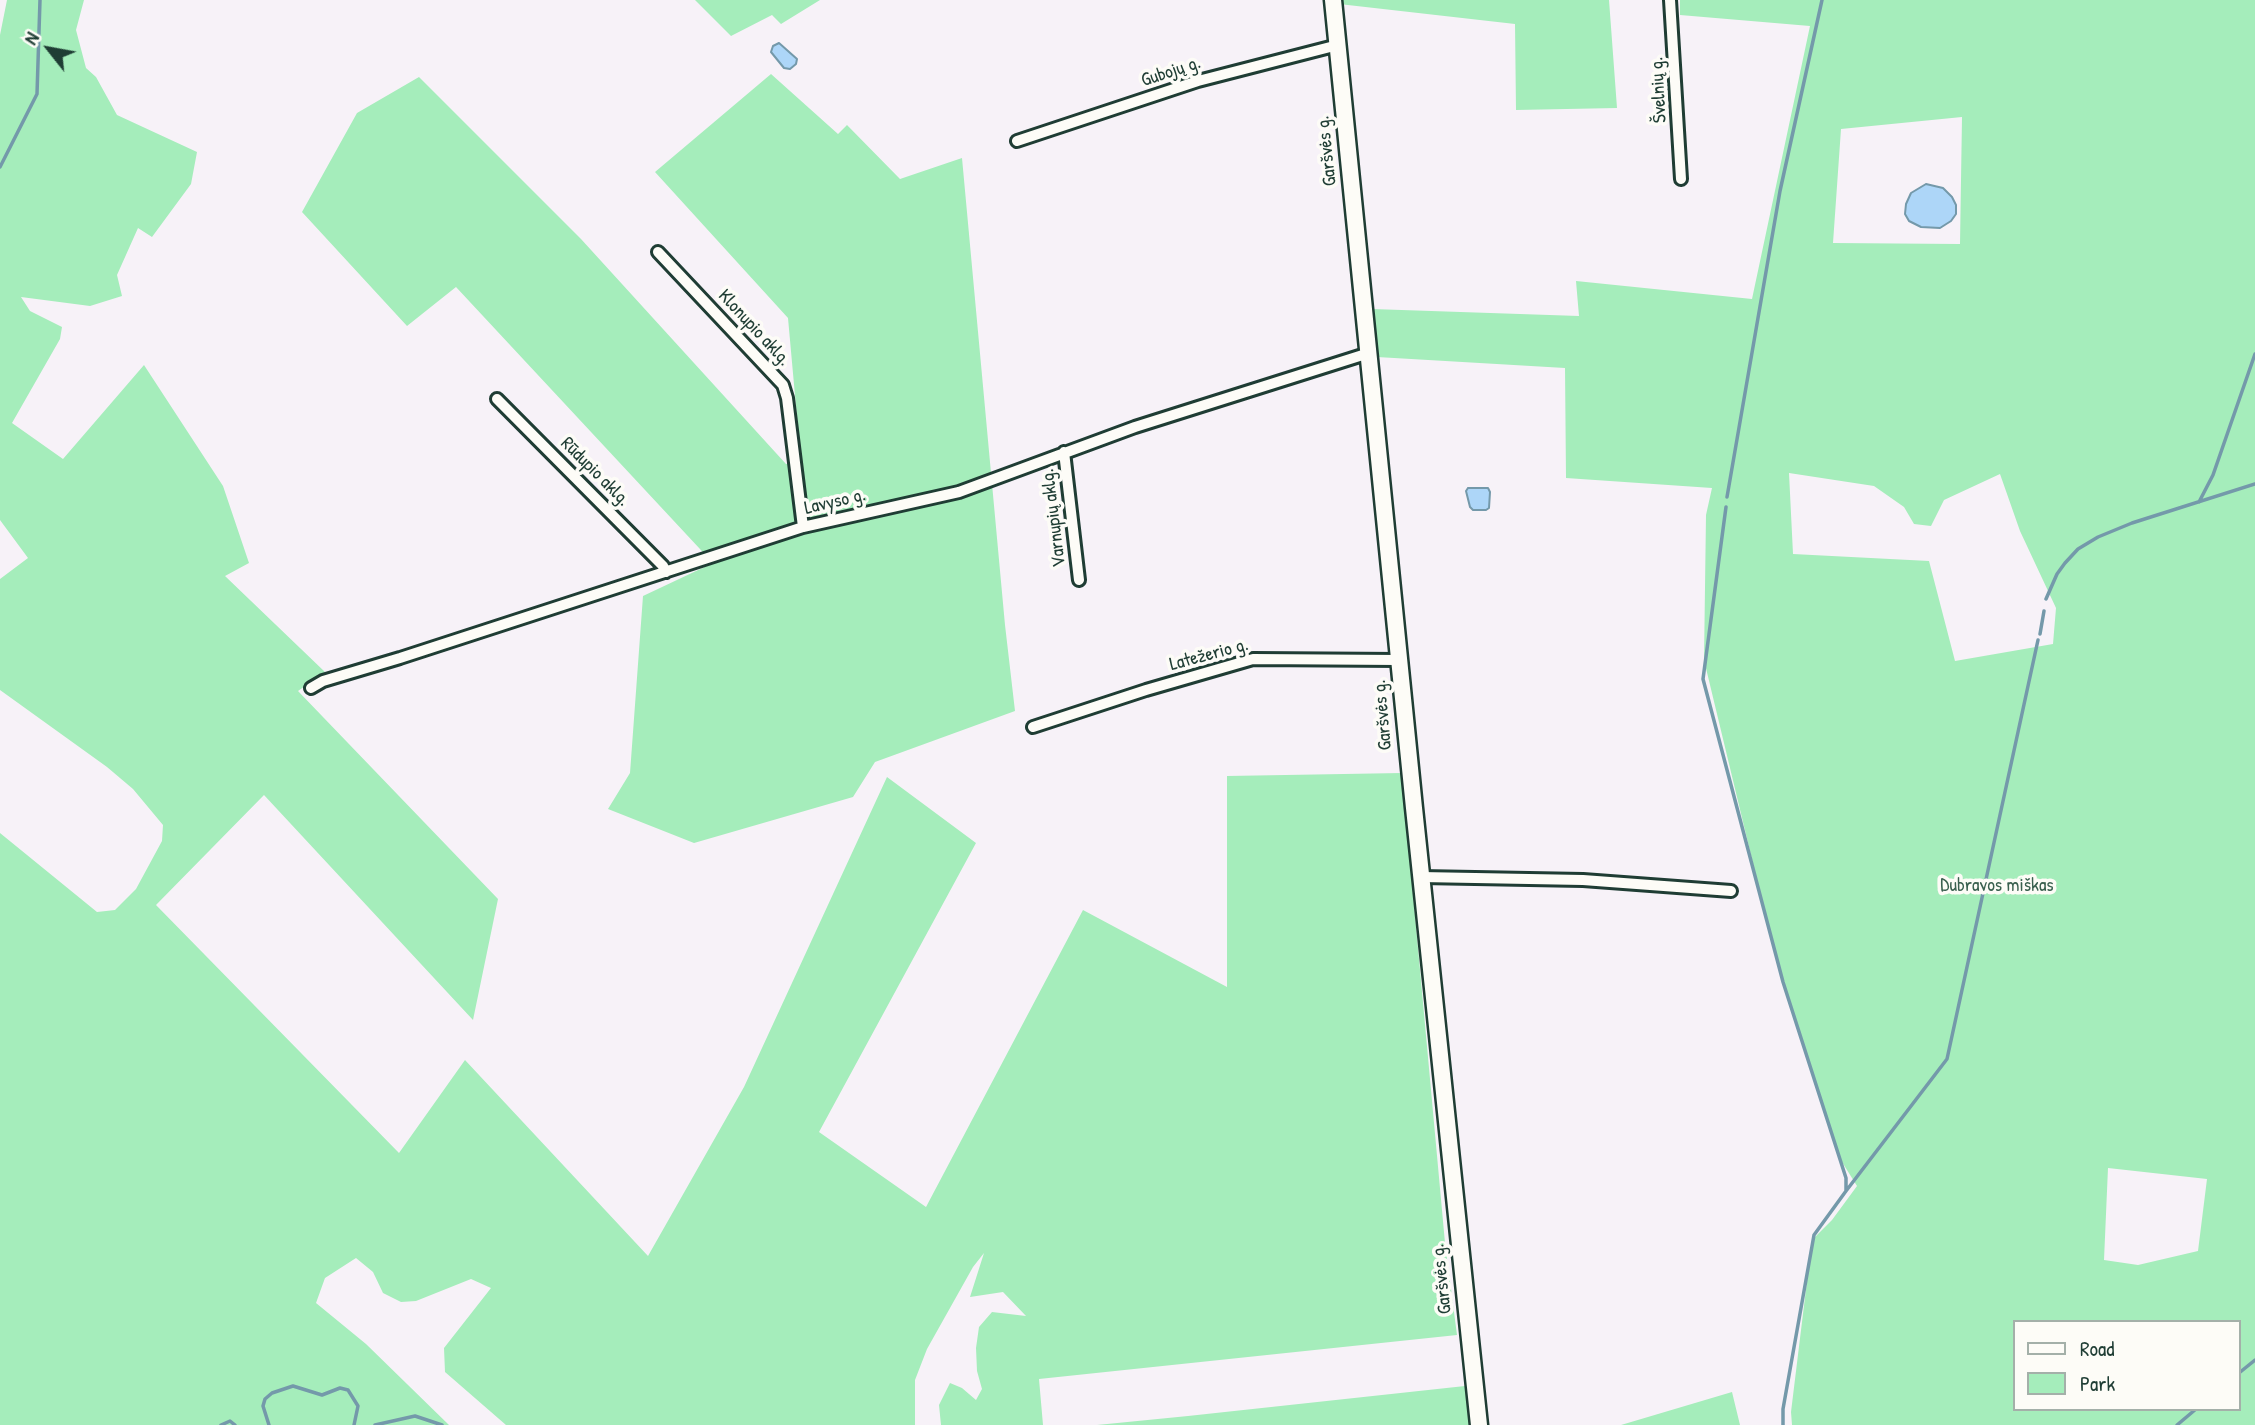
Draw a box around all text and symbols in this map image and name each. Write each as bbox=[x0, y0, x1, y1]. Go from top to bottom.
north arrow bbox=[14, 14, 84, 84]
text: N bbox=[17, 27, 45, 49]
street label: Gubojų g. bbox=[1138, 52, 1204, 92]
street label: Švelnių g. bbox=[1646, 56, 1672, 124]
street label: Garšvės g. bbox=[1312, 115, 1342, 187]
street label: Klonupio aklg. bbox=[713, 285, 795, 371]
street label: Rūdupio aklg. bbox=[556, 433, 634, 511]
street label: Varnupių aklg. bbox=[1037, 468, 1071, 568]
street label: Lavyso g. bbox=[802, 484, 868, 520]
street label: Latežerio g. bbox=[1167, 634, 1251, 676]
street label: Garšvės g. bbox=[1369, 679, 1397, 751]
park label: Dubravos miškas bbox=[1940, 875, 2054, 897]
street label: Garšvės g. bbox=[1427, 1243, 1457, 1315]
legend bbox=[2014, 1320, 2241, 1411]
text: Road bbox=[2080, 1334, 2114, 1363]
text: Park bbox=[2080, 1369, 2115, 1398]

